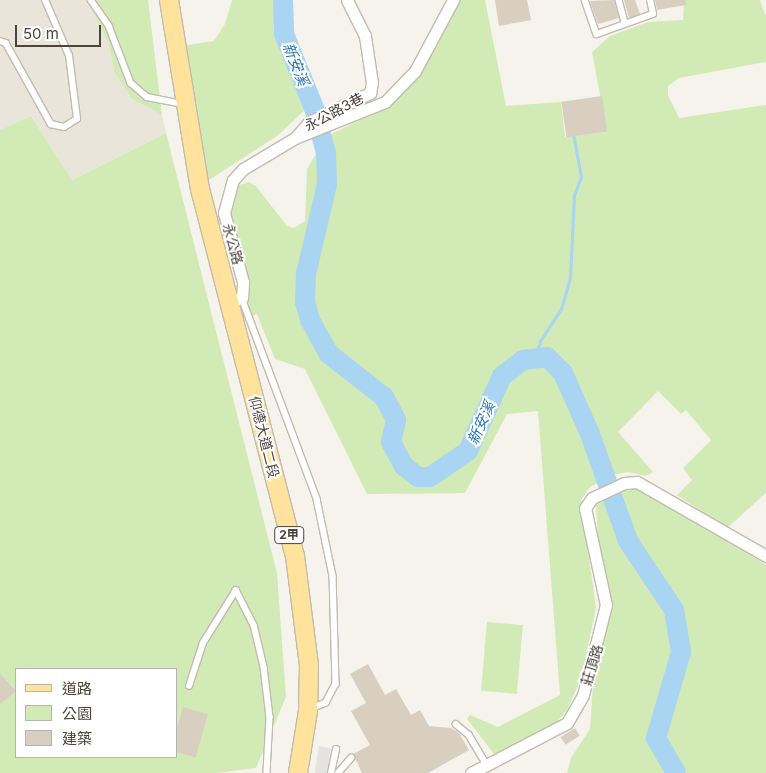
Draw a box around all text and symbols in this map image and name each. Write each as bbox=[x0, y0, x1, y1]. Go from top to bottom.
scale bar bbox=[18, 15, 104, 47]
text: 50 m bbox=[23, 24, 59, 43]
water label: 新安溪 bbox=[279, 40, 313, 88]
street label: 永公路3巷 bbox=[302, 89, 366, 135]
street label: 永公路 bbox=[219, 222, 247, 266]
street label: 仰德大道二段 bbox=[246, 394, 282, 480]
water label: 新安溪 bbox=[464, 399, 498, 447]
road number: 2甲 bbox=[274, 526, 304, 544]
street label: 莊頂路 bbox=[578, 642, 606, 688]
legend bbox=[15, 668, 178, 758]
text: 道路 bbox=[62, 679, 92, 698]
text: 公園 bbox=[62, 704, 92, 723]
text: 建築 bbox=[62, 729, 92, 748]

